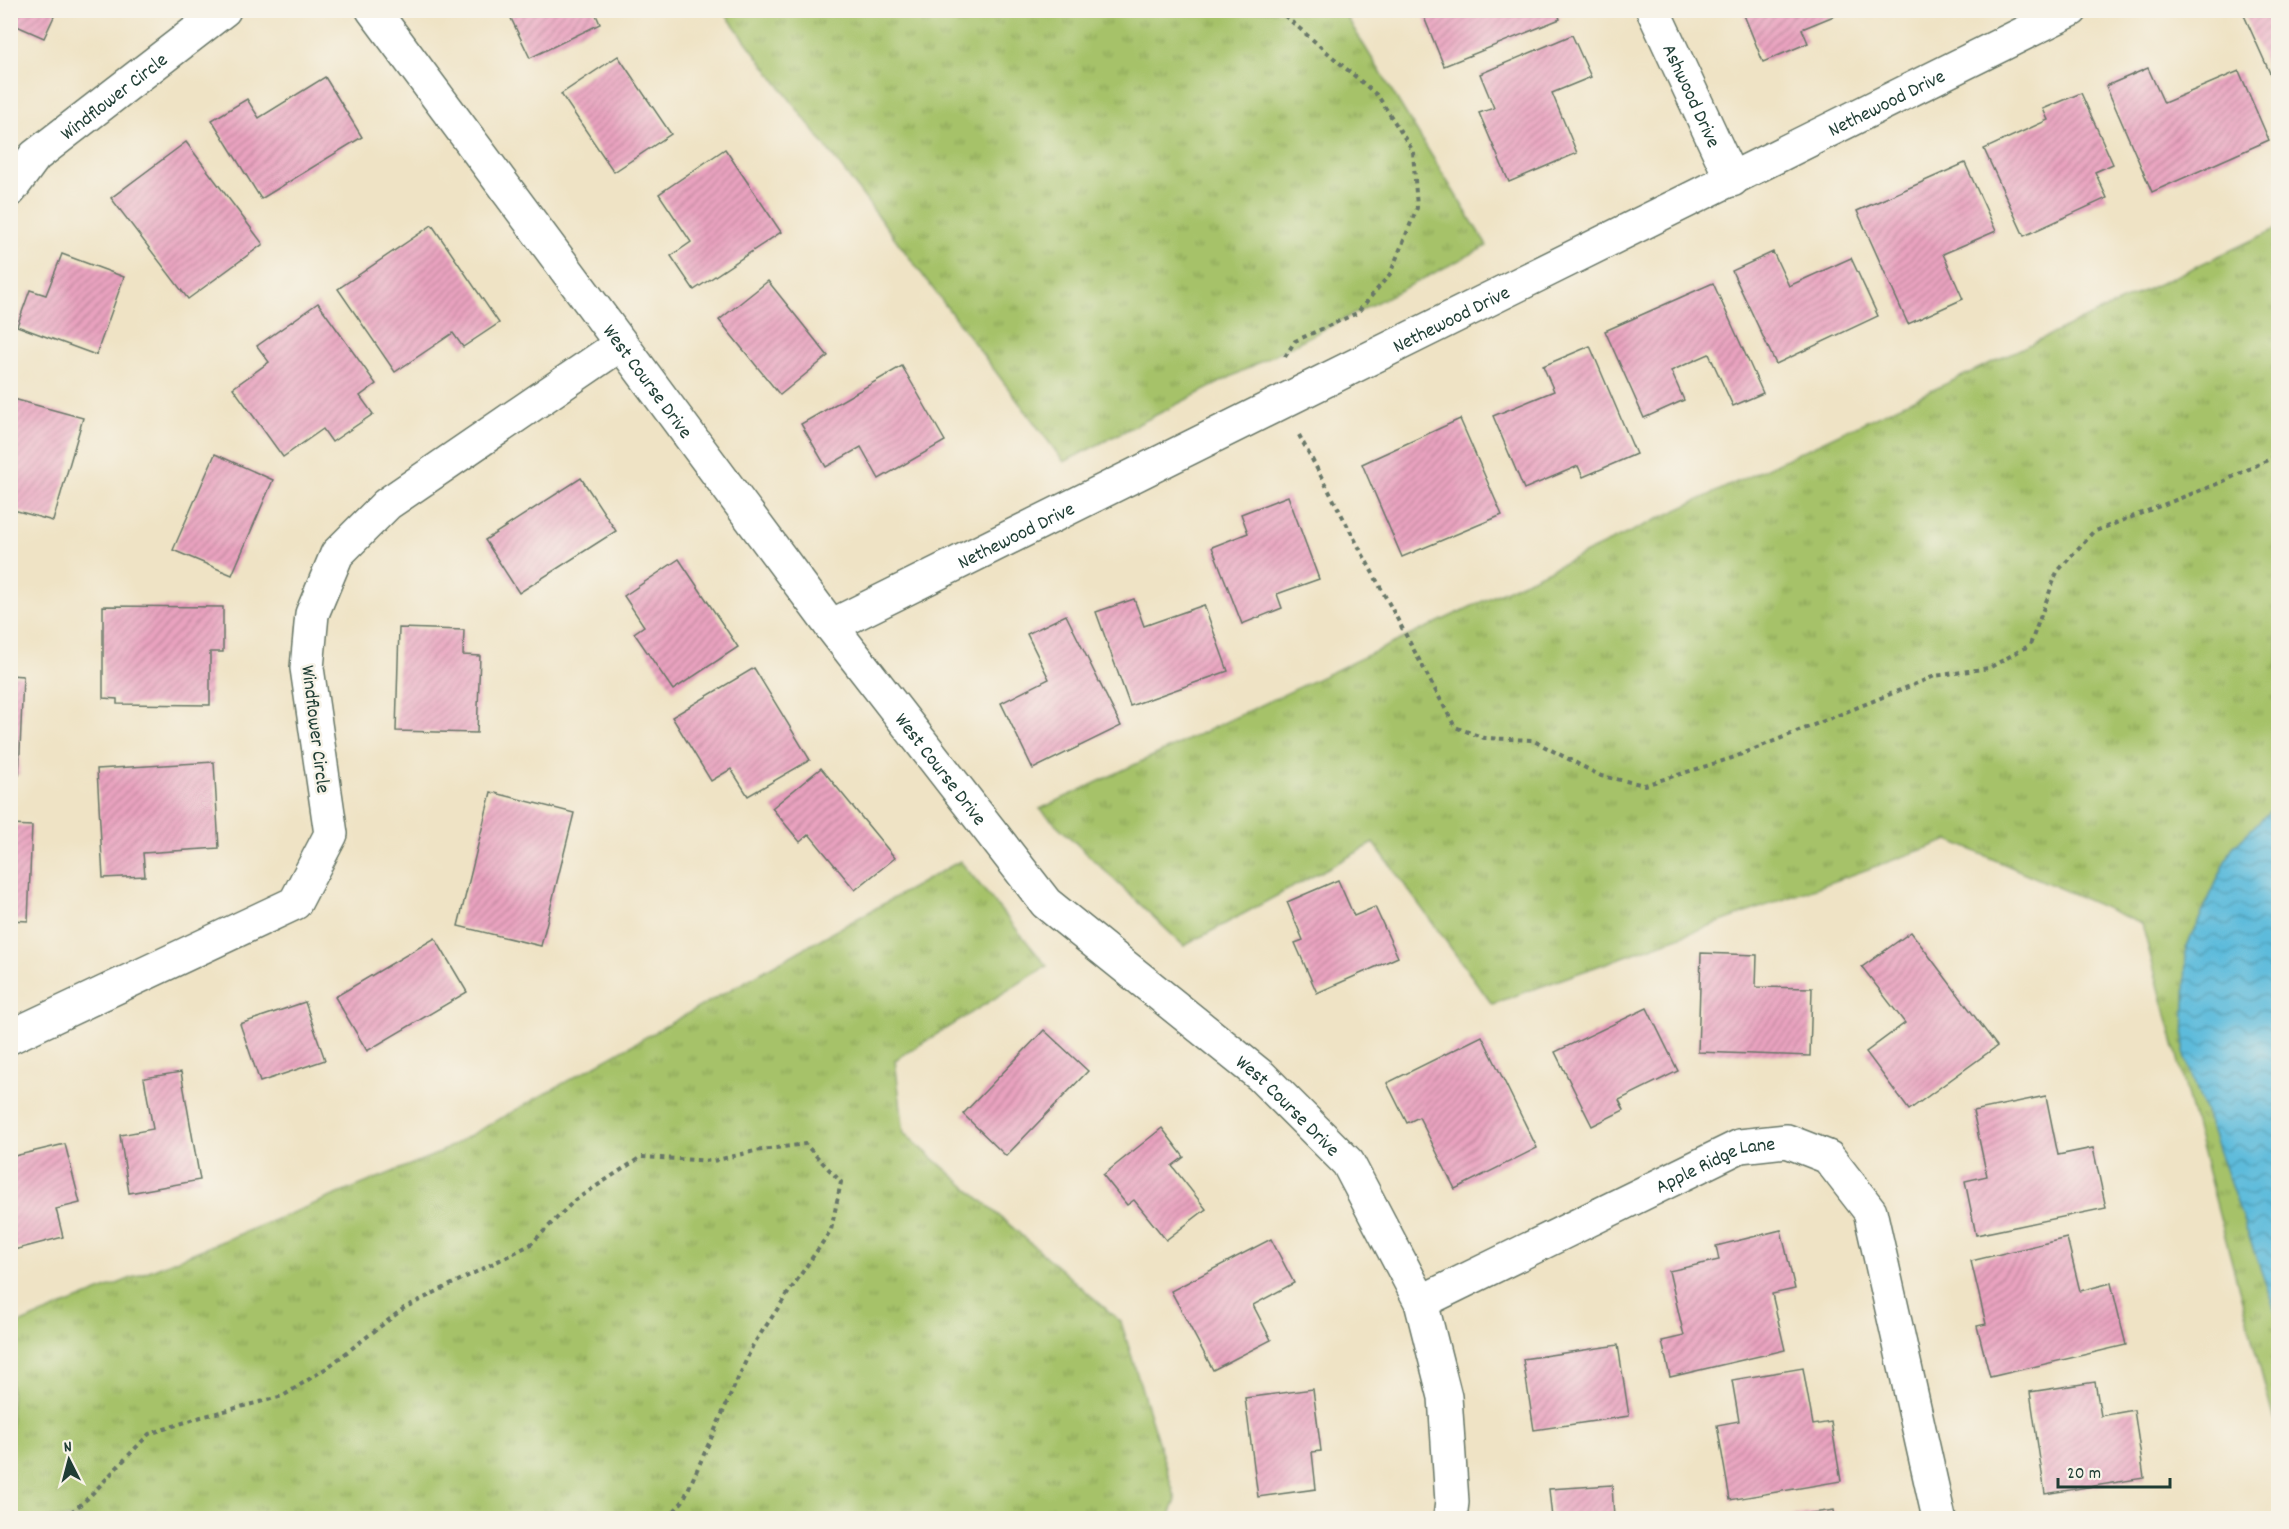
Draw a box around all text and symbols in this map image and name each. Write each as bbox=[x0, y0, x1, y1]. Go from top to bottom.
street label: Ashwood Drive bbox=[1654, 40, 1726, 153]
street label: Windflower Circle bbox=[55, 47, 175, 148]
street label: Nethewood Drive bbox=[1824, 64, 1951, 145]
street label: Nethewood Drive bbox=[1389, 280, 1515, 362]
street label: West Course Drive bbox=[594, 320, 698, 446]
street label: Nethewood Drive bbox=[954, 496, 1080, 578]
street label: Windflower Circle bbox=[292, 664, 336, 795]
street label: West Course Drive bbox=[886, 708, 992, 833]
street label: West Course Drive bbox=[1228, 1050, 1345, 1164]
street label: Apple Ridge Lane bbox=[1651, 1131, 1777, 1202]
north arrow bbox=[39, 1430, 99, 1490]
text: N bbox=[63, 1436, 73, 1459]
scale bar bbox=[2058, 1451, 2170, 1489]
text: 20 m bbox=[2067, 1462, 2101, 1487]

